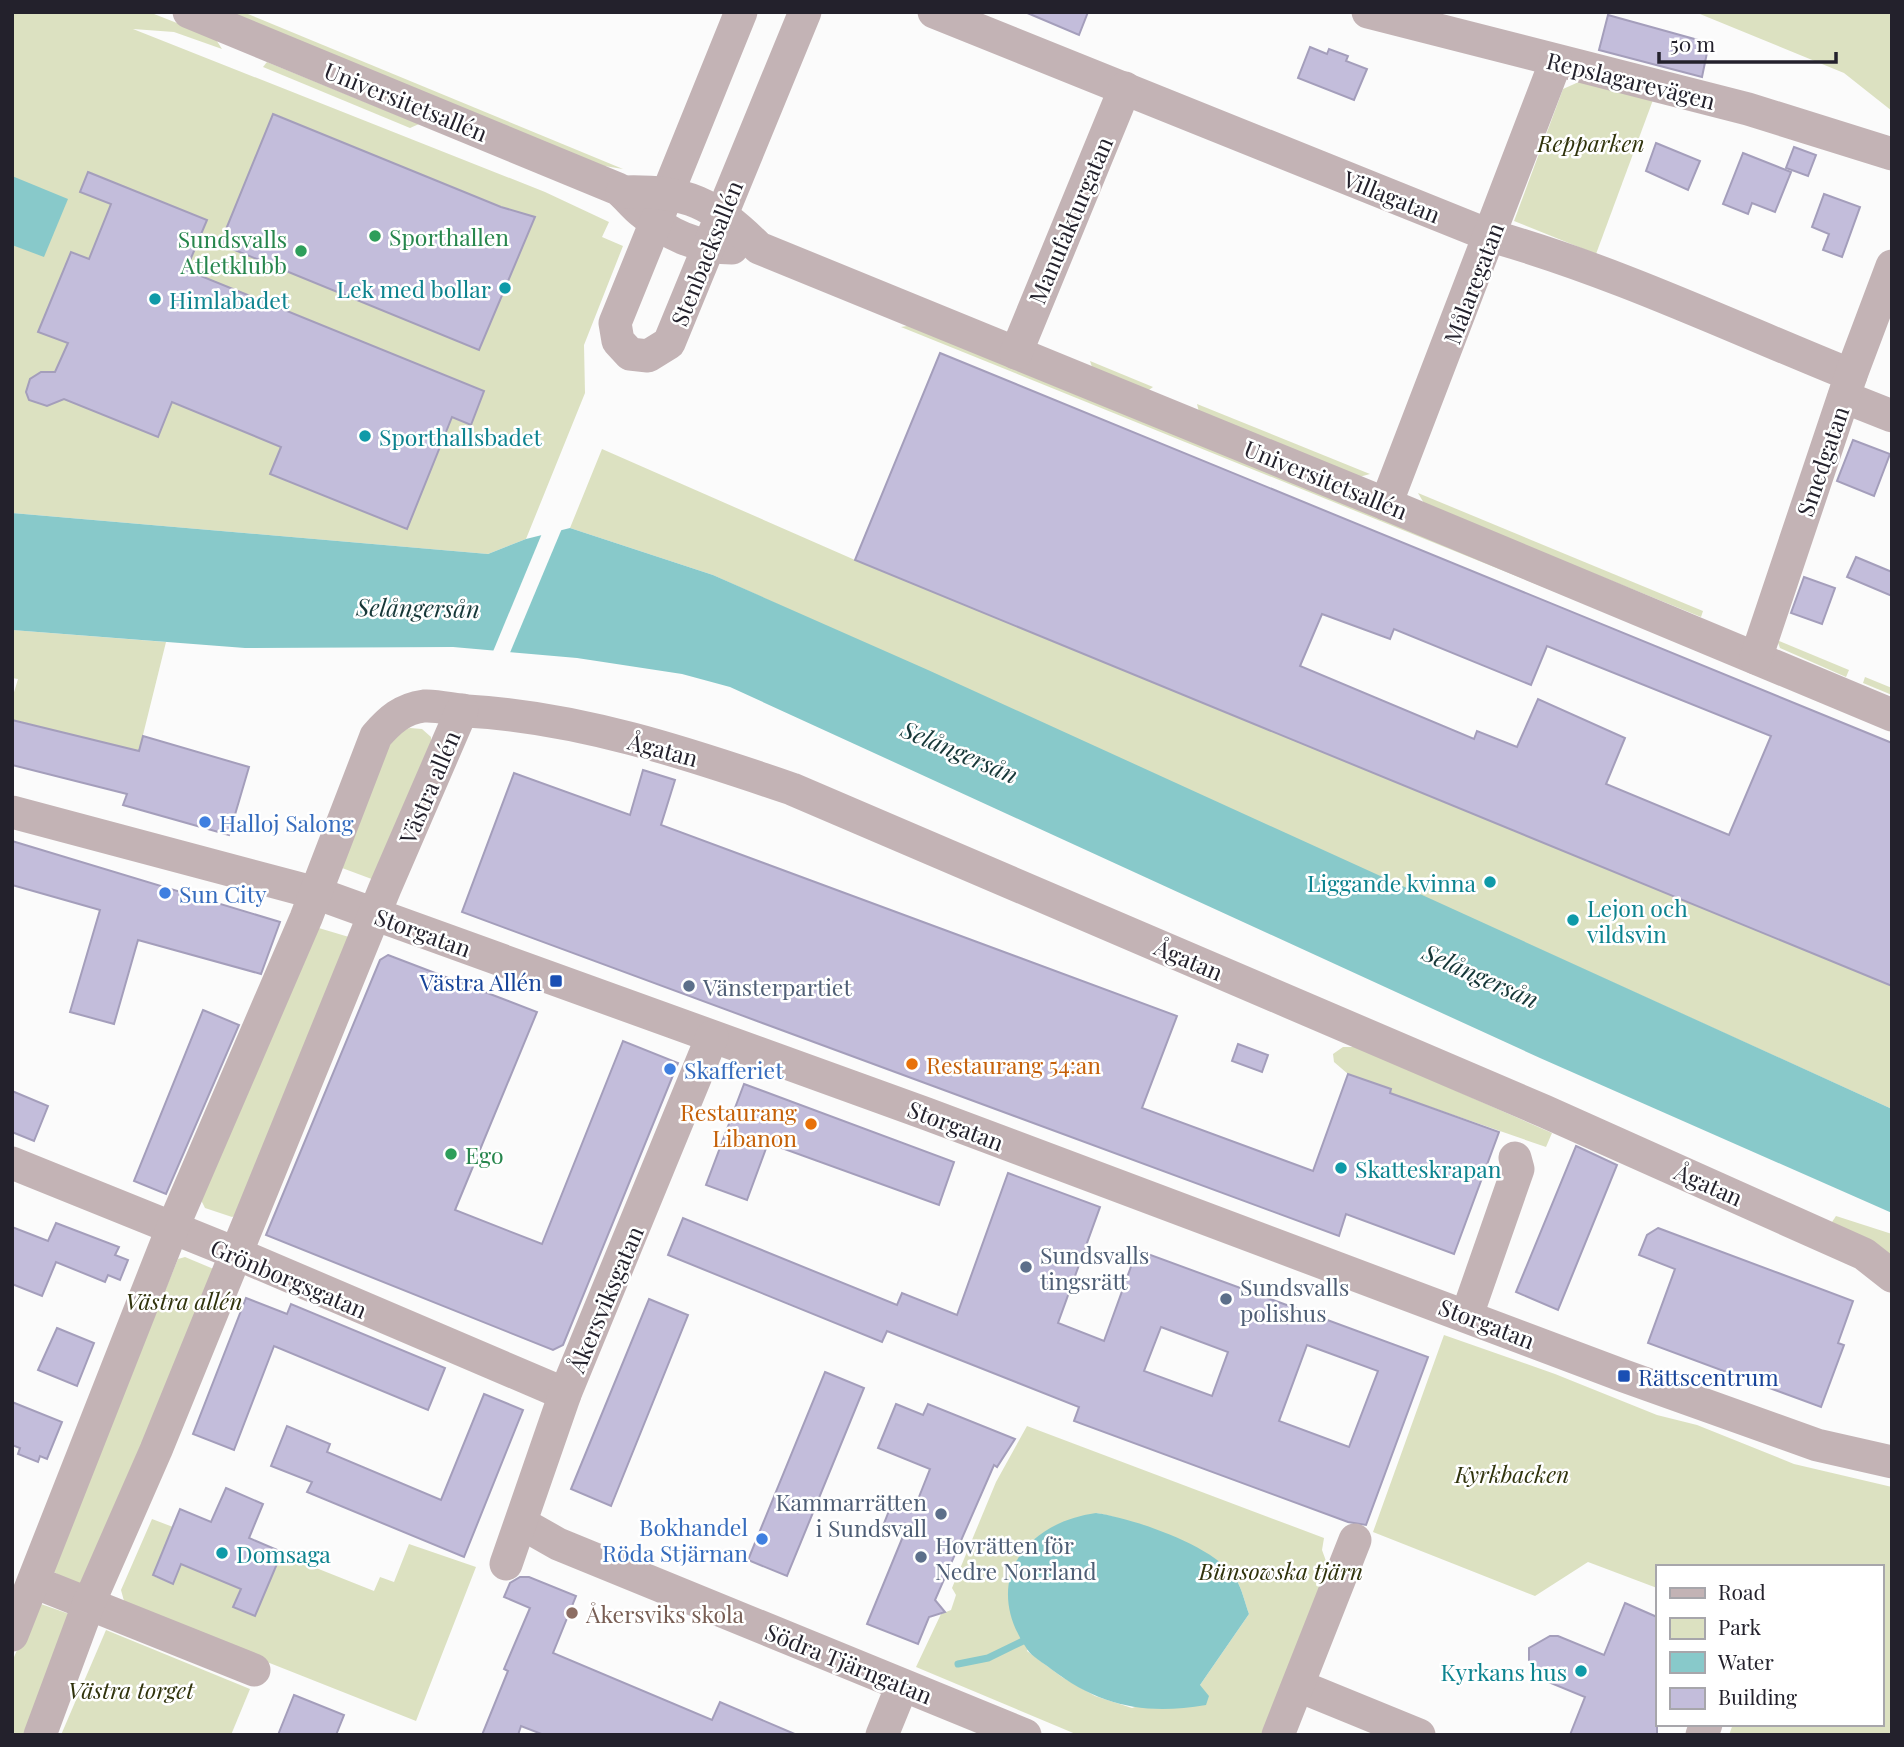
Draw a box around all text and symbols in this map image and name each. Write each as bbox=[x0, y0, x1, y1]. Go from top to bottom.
scale bar bbox=[1659, 21, 1836, 65]
text: 50 m bbox=[1670, 29, 1716, 57]
street label: Repslagarevägen bbox=[1543, 44, 1719, 116]
street label: Universitetsallén bbox=[320, 54, 493, 148]
park label: Repparken bbox=[1536, 127, 1645, 158]
street label: Manufakturgatan bbox=[1021, 131, 1119, 308]
street label: Villagatan bbox=[1338, 162, 1445, 230]
street label: Stenbacksallén bbox=[663, 175, 749, 330]
street label: Målaregatan bbox=[1436, 218, 1510, 348]
place label: Sporthallen bbox=[389, 221, 509, 252]
place label: Sundsvalls Atletklubb bbox=[178, 223, 287, 280]
marker: Sporthallen bbox=[367, 228, 383, 244]
marker: Sundsvalls Atletklubb bbox=[293, 243, 309, 259]
place label: Lek med bollar bbox=[336, 273, 491, 304]
marker: Lek med bollar bbox=[497, 280, 513, 296]
place label: Himlabadet bbox=[169, 284, 290, 315]
marker: Himlabadet bbox=[147, 291, 163, 307]
street label: Smedgatan bbox=[1789, 402, 1855, 520]
place label: Sporthallsbadet bbox=[379, 421, 543, 452]
marker: Sporthallsbadet bbox=[357, 428, 373, 444]
street label: Universitetsallén bbox=[1240, 432, 1413, 526]
water label: Selångersån bbox=[355, 590, 480, 624]
water label: Selångersån bbox=[896, 712, 1023, 790]
street label: Västra allén bbox=[391, 725, 467, 849]
street label: Ågatan bbox=[624, 725, 702, 773]
place label: Halloj Salong bbox=[219, 807, 354, 838]
marker: Halloj Salong bbox=[197, 814, 213, 830]
place label: Liggande kvinna bbox=[1307, 867, 1477, 898]
marker: Liggande kvinna bbox=[1482, 874, 1498, 890]
place label: Sun City bbox=[179, 878, 267, 909]
marker: Sun City bbox=[157, 885, 173, 901]
place label: Lejon och vildsvin bbox=[1586, 892, 1688, 949]
street label: Storgatan bbox=[371, 900, 476, 964]
marker: Lejon och vildsvin bbox=[1565, 912, 1581, 928]
street label: Ågatan bbox=[1149, 930, 1228, 987]
water label: Selångersån bbox=[1417, 935, 1544, 1015]
place label: Västra Allén bbox=[419, 966, 542, 997]
place label: Vänsterpartiet bbox=[702, 971, 853, 1002]
marker: Västra Allén bbox=[548, 973, 564, 989]
marker: Vänsterpartiet bbox=[681, 978, 697, 994]
place label: Restaurang 54:an bbox=[926, 1049, 1101, 1080]
place label: Skafferiet bbox=[684, 1054, 784, 1085]
marker: Restaurang 54:an bbox=[904, 1056, 920, 1072]
marker: Skafferiet bbox=[662, 1061, 678, 1077]
street label: Storgatan bbox=[904, 1093, 1009, 1158]
place label: Restaurang Libanon bbox=[680, 1096, 797, 1153]
marker: Restaurang Libanon bbox=[803, 1116, 819, 1132]
place label: Ego bbox=[465, 1139, 504, 1170]
marker: Ego bbox=[443, 1146, 459, 1162]
place label: Skatteskrapan bbox=[1355, 1153, 1502, 1184]
street label: Ågatan bbox=[1669, 1155, 1748, 1213]
marker: Skatteskrapan bbox=[1333, 1160, 1349, 1176]
street label: Åkersviksgatan bbox=[560, 1221, 650, 1378]
street label: Grönborgsgatan bbox=[206, 1231, 372, 1325]
place label: Sundsvalls tingsrätt bbox=[1040, 1239, 1149, 1296]
marker: Sundsvalls tingsrätt bbox=[1018, 1259, 1034, 1275]
place label: Sundsvalls polishus bbox=[1240, 1271, 1349, 1328]
park label: Västra allén bbox=[125, 1285, 243, 1316]
marker: Sundsvalls polishus bbox=[1218, 1291, 1234, 1307]
street label: Storgatan bbox=[1435, 1291, 1540, 1356]
place label: Rättscentrum bbox=[1638, 1361, 1779, 1392]
marker: Rättscentrum bbox=[1616, 1368, 1632, 1384]
park label: Kyrkbacken bbox=[1454, 1458, 1569, 1489]
place label: Kammarrätten i Sundsvall bbox=[776, 1486, 927, 1543]
marker: Kammarrätten i Sundsvall bbox=[933, 1506, 949, 1522]
place label: Bokhandel Röda Stjärnan bbox=[602, 1511, 748, 1568]
place label: Hovrätten för Nedre Norrland bbox=[935, 1529, 1097, 1586]
marker: Bokhandel Röda Stjärnan bbox=[754, 1531, 770, 1547]
place label: Domsaga bbox=[236, 1538, 331, 1569]
marker: Domsaga bbox=[214, 1545, 230, 1561]
marker: Hovrätten för Nedre Norrland bbox=[913, 1549, 929, 1565]
park label: Bünsowska tjärn bbox=[1198, 1555, 1363, 1586]
legend bbox=[1656, 1565, 1883, 1726]
text: Road bbox=[1718, 1577, 1766, 1605]
place label: Åkersviks skola bbox=[585, 1598, 745, 1629]
marker: Åkersviks skola bbox=[564, 1605, 580, 1621]
text: Park bbox=[1718, 1612, 1762, 1640]
street label: Södra Tjärngatan bbox=[761, 1615, 937, 1711]
text: Water bbox=[1717, 1647, 1774, 1675]
place label: Kyrkans hus bbox=[1440, 1656, 1567, 1687]
marker: Kyrkans hus bbox=[1573, 1663, 1589, 1679]
park label: Västra torget bbox=[68, 1674, 195, 1705]
text: Building bbox=[1718, 1682, 1797, 1710]

